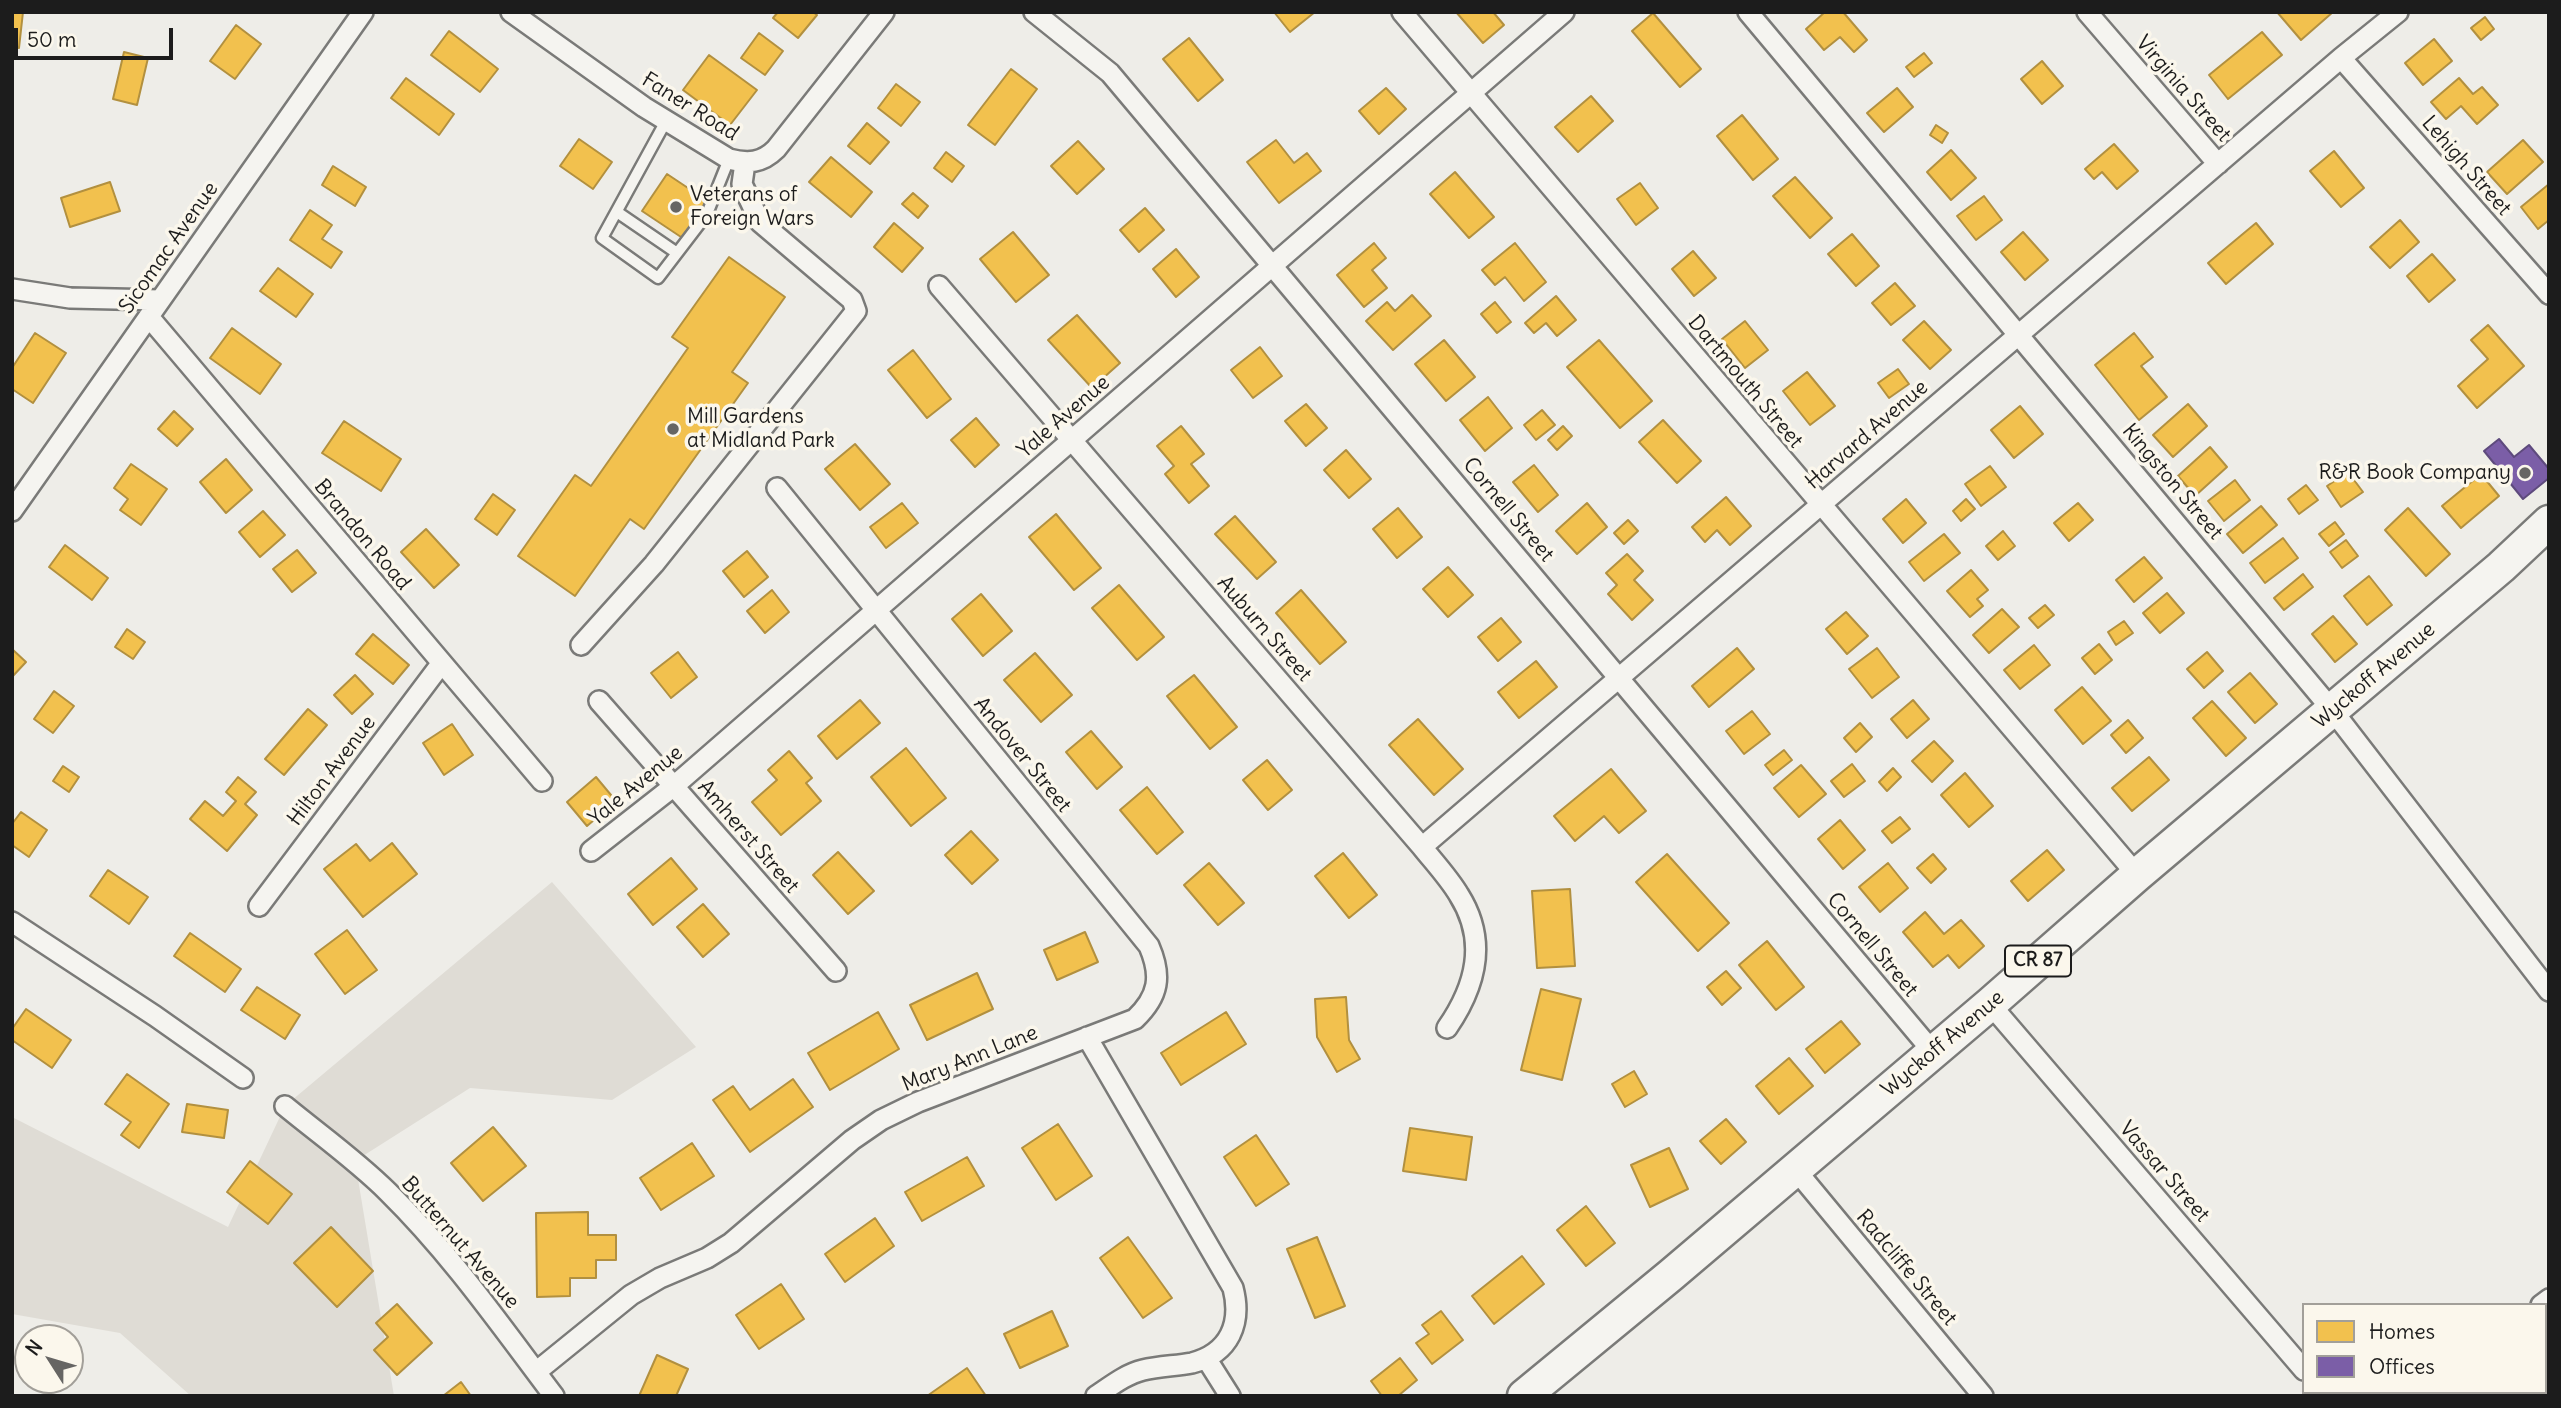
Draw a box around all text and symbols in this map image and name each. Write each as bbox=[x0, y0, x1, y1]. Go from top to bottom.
scale bar bbox=[18, 14, 177, 58]
text: 50 m bbox=[27, 26, 76, 53]
street label: Virginia Street bbox=[2130, 31, 2236, 147]
street label: Faner Road bbox=[637, 67, 743, 147]
street label: Lehigh Street bbox=[2416, 111, 2516, 221]
street label: Sicomac Avenue bbox=[114, 177, 224, 319]
place label: Veterans of Foreign Wars bbox=[690, 182, 814, 232]
marker: Veterans of Foreign Wars bbox=[668, 199, 684, 215]
street label: Dartmouth Street bbox=[1682, 311, 1808, 453]
street label: Yale Avenue bbox=[1013, 370, 1115, 464]
street label: Harvard Avenue bbox=[1801, 375, 1933, 495]
place label: Mill Gardens at Midland Park bbox=[687, 404, 835, 454]
street label: Kingston Street bbox=[2116, 419, 2228, 545]
marker: Mill Gardens at Midland Park bbox=[665, 421, 681, 437]
street label: Cornell Street bbox=[1457, 453, 1559, 567]
place label: R&R Book Company bbox=[2318, 460, 2511, 486]
marker: R&R Book Company bbox=[2517, 465, 2533, 481]
street label: Brandon Road bbox=[308, 475, 416, 595]
street label: Auburn Street bbox=[1211, 571, 1317, 687]
street label: Wyckoff Avenue bbox=[2307, 617, 2441, 735]
street label: Andover Street bbox=[968, 692, 1076, 818]
street label: Hilton Avenue bbox=[283, 711, 381, 831]
street label: Yale Avenue bbox=[584, 740, 688, 832]
street label: Amherst Street bbox=[692, 775, 804, 899]
street label: Cornell Street bbox=[1821, 888, 1923, 1002]
road number: CR 87 bbox=[2005, 945, 2071, 976]
street label: Wyckoff Avenue bbox=[1876, 985, 2010, 1103]
street label: Mary Ann Lane bbox=[899, 1020, 1041, 1098]
street label: Vassar Street bbox=[2113, 1117, 2215, 1227]
street label: Butternut Avenue bbox=[396, 1172, 524, 1314]
street label: Radcliffe Street bbox=[1850, 1205, 1962, 1331]
legend bbox=[2302, 1303, 2547, 1394]
text: Homes bbox=[2369, 1318, 2435, 1345]
north arrow bbox=[14, 1324, 84, 1394]
text: N bbox=[20, 1335, 47, 1360]
text: Offices bbox=[2369, 1353, 2435, 1380]

